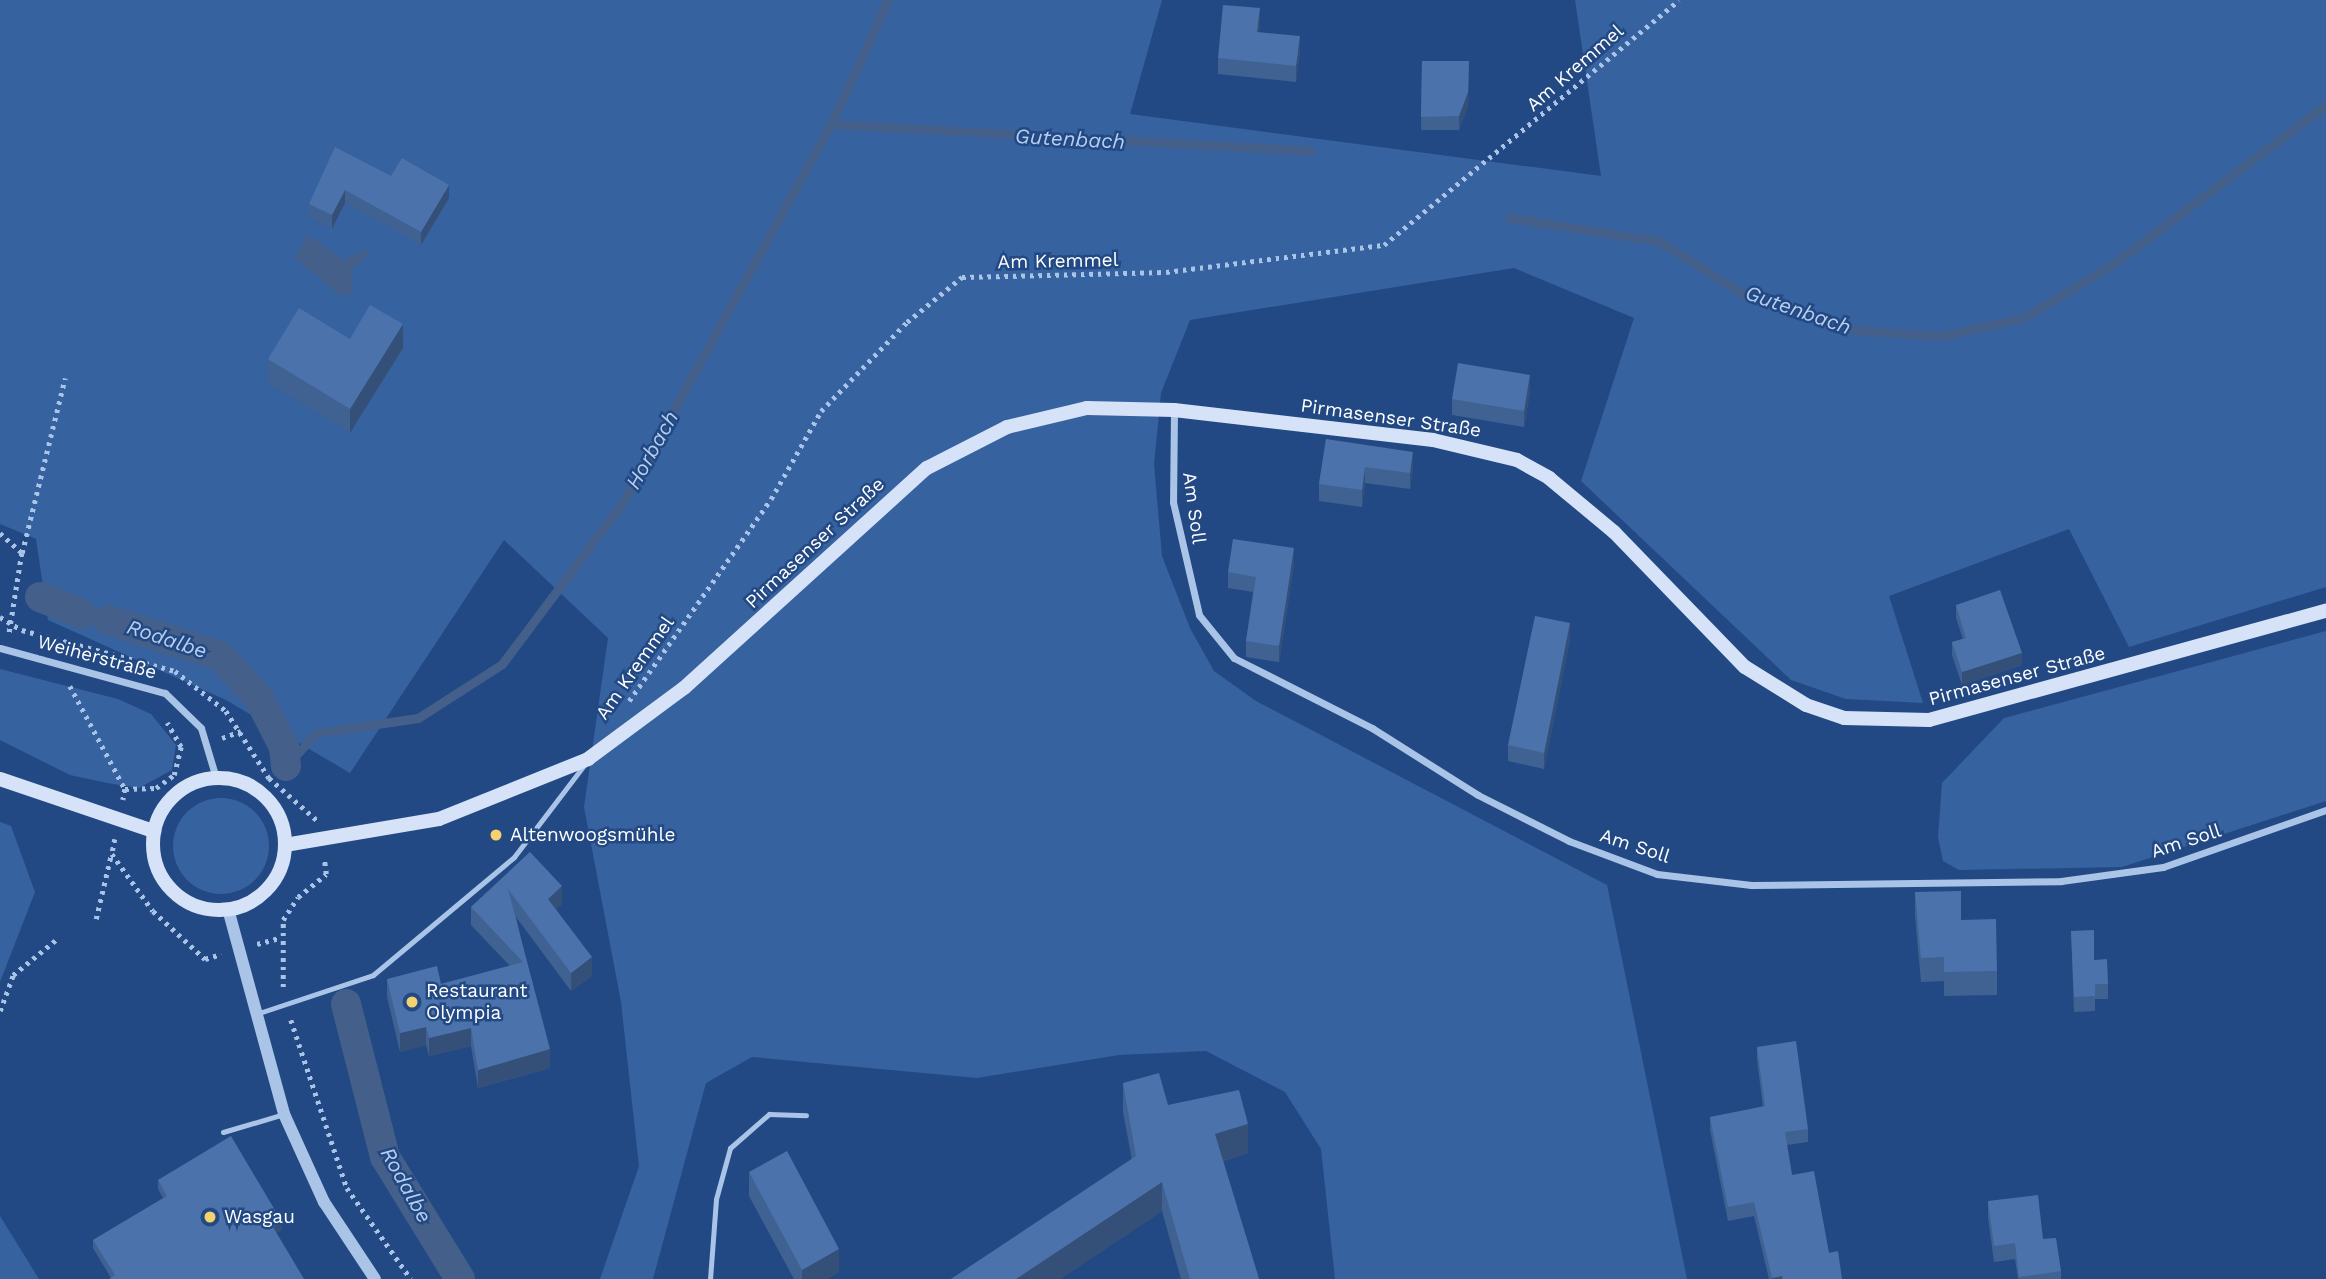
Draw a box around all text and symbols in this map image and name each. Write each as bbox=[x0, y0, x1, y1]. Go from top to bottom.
street label: Am Kremmel bbox=[1522, 20, 1628, 116]
water label: Gutenbach bbox=[1014, 124, 1126, 154]
street label: Am Kremmel bbox=[997, 249, 1119, 273]
water label: Gutenbach bbox=[1742, 280, 1854, 340]
street label: Pirmasenser Straße bbox=[1299, 394, 1483, 442]
water label: Horbach bbox=[620, 407, 684, 493]
street label: Am Soll bbox=[1178, 471, 1210, 545]
street label: Pirmasenser Straße bbox=[741, 473, 889, 613]
street label: Am Kremmel bbox=[591, 612, 679, 724]
water label: Rodalbe bbox=[124, 614, 210, 664]
street label: Weiherstraße bbox=[35, 630, 159, 684]
street label: Pirmasenser Straße bbox=[1926, 641, 2108, 711]
street label: Am Soll bbox=[2148, 819, 2224, 863]
place label: Altenwoogsmühle bbox=[510, 824, 675, 846]
street label: Am Soll bbox=[1597, 824, 1673, 868]
marker: Altenwoogsmühle bbox=[488, 827, 504, 843]
place label: Restaurant Olympia bbox=[426, 980, 528, 1024]
marker: Restaurant Olympia bbox=[404, 994, 420, 1010]
water label: Rodalbe bbox=[375, 1143, 437, 1227]
place label: Wasgau bbox=[224, 1206, 295, 1228]
marker: Wasgau bbox=[202, 1209, 218, 1225]

